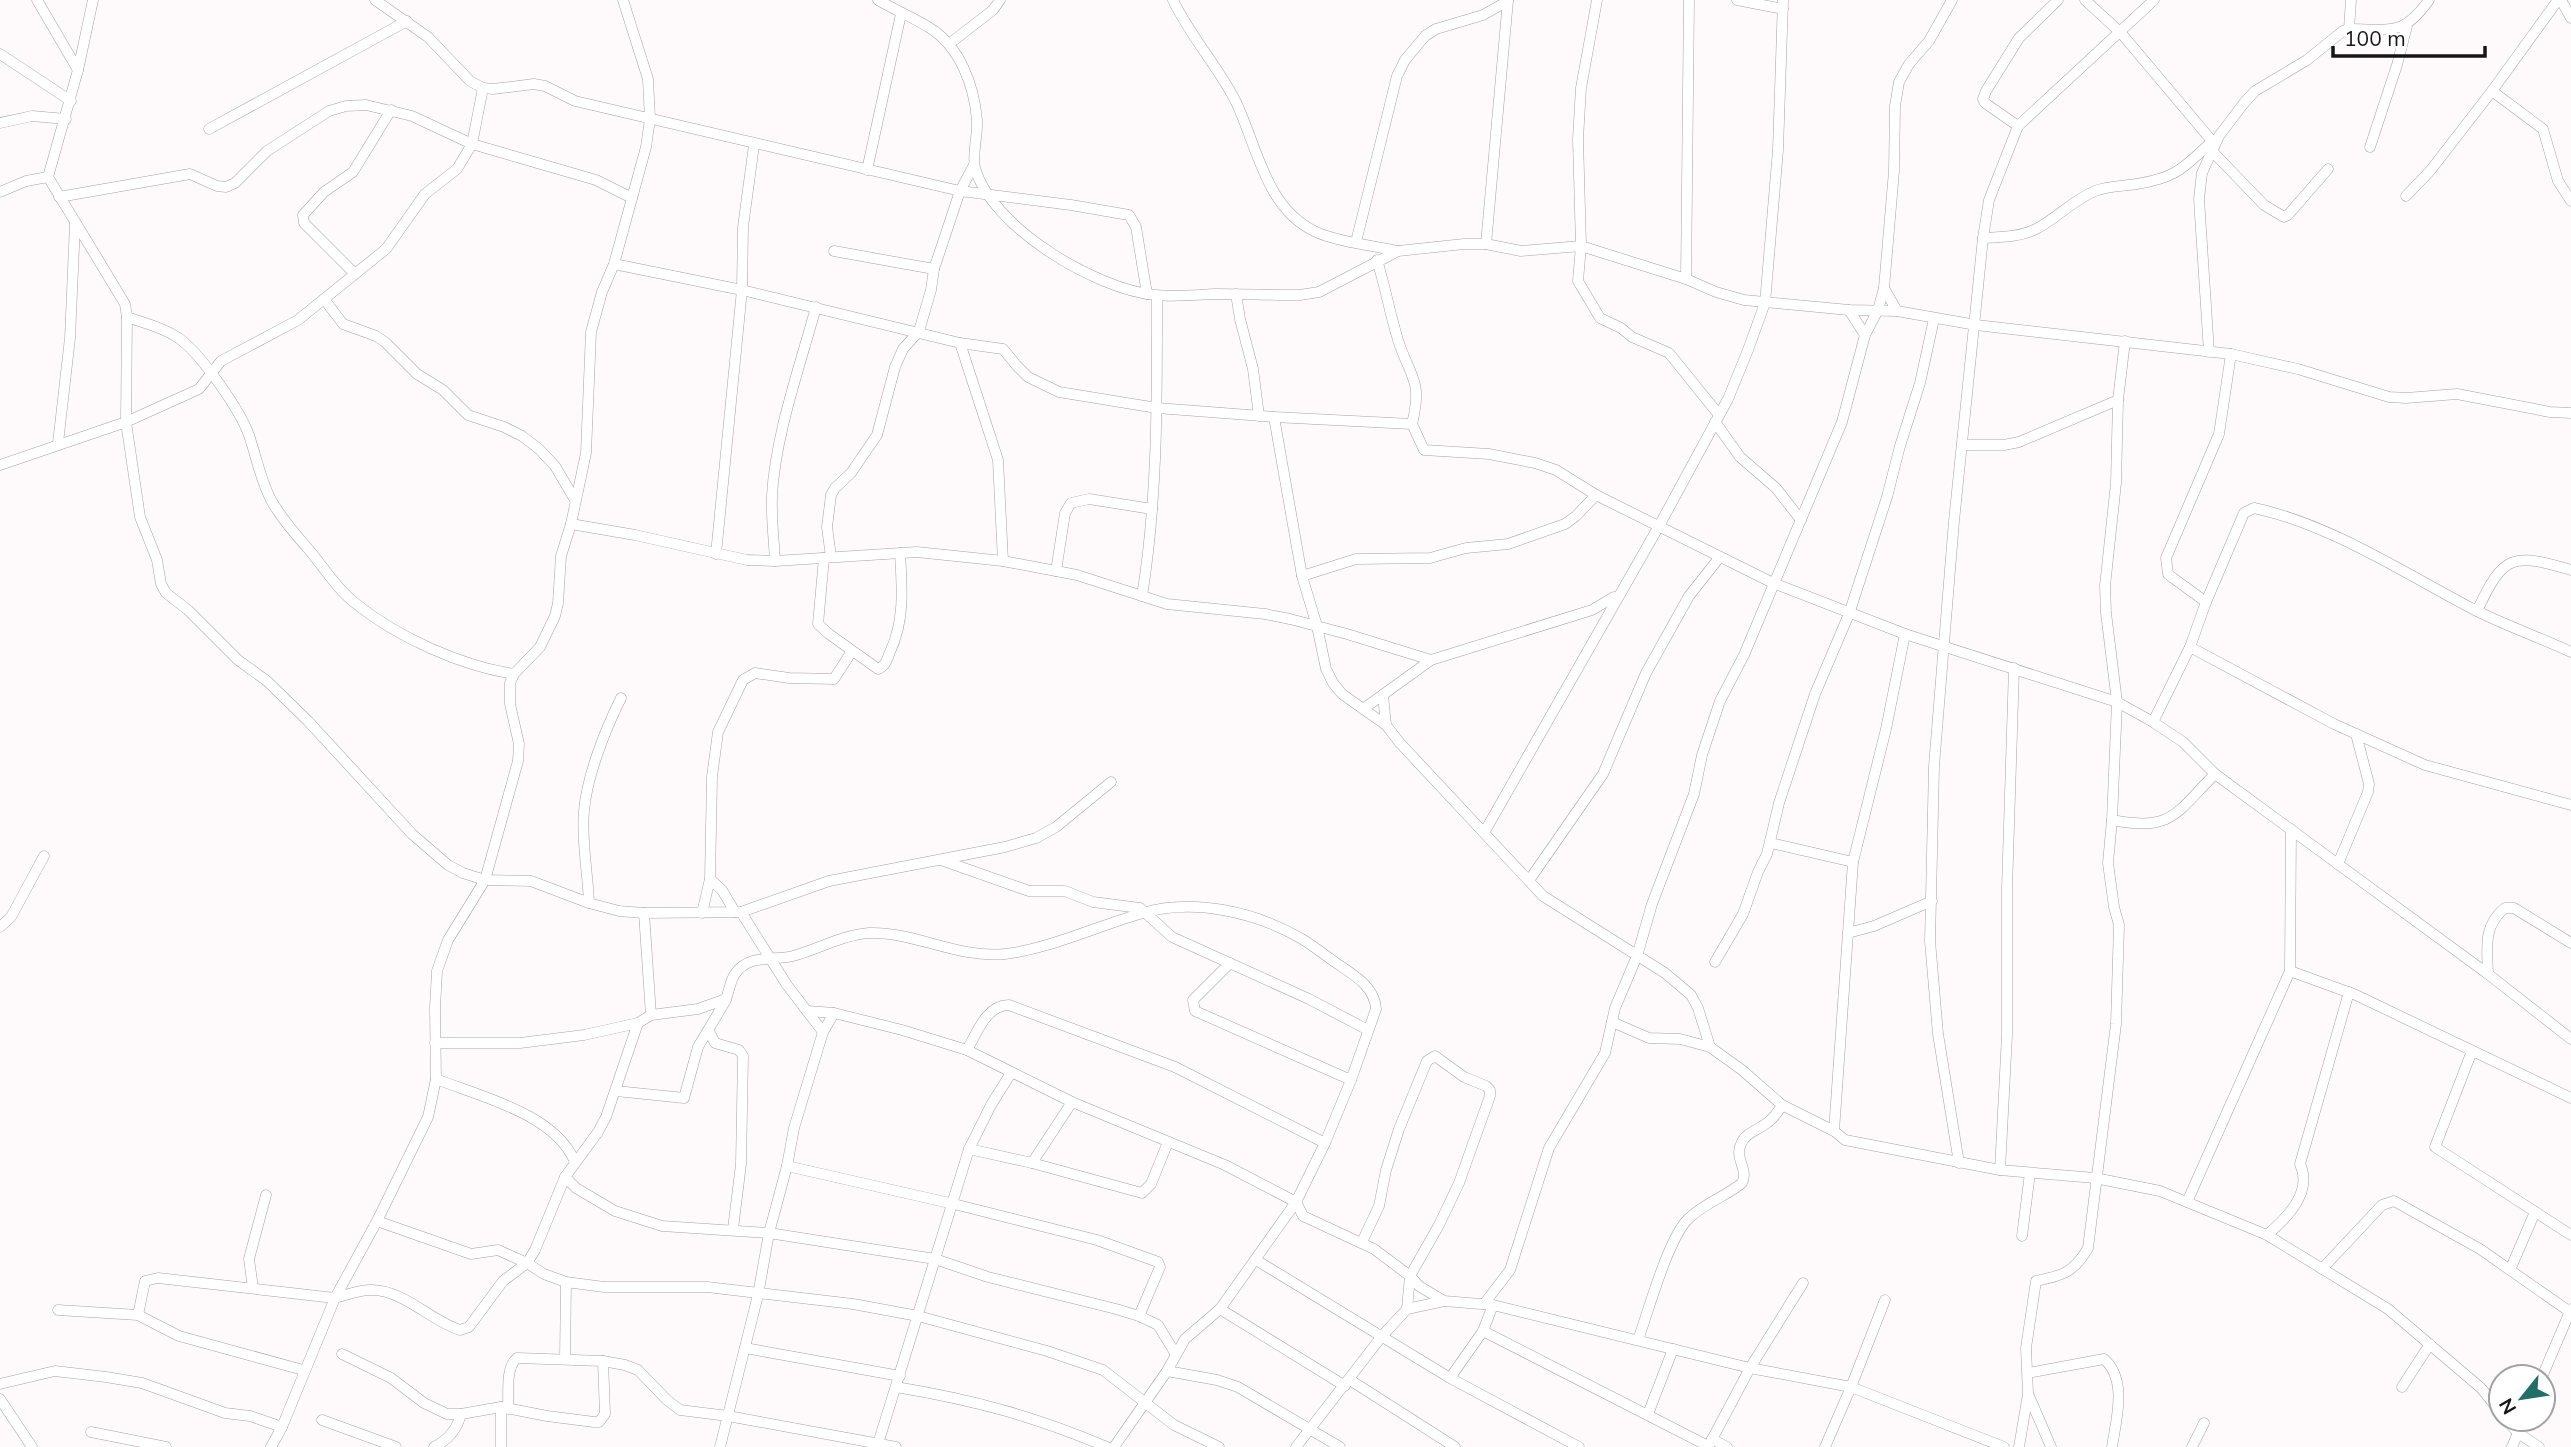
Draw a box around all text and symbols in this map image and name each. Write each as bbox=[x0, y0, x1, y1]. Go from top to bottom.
scale bar bbox=[2333, 14, 2485, 58]
text: 100 m bbox=[2344, 25, 2406, 51]
north arrow bbox=[2487, 1363, 2557, 1433]
text: N bbox=[2493, 1394, 2521, 1419]

